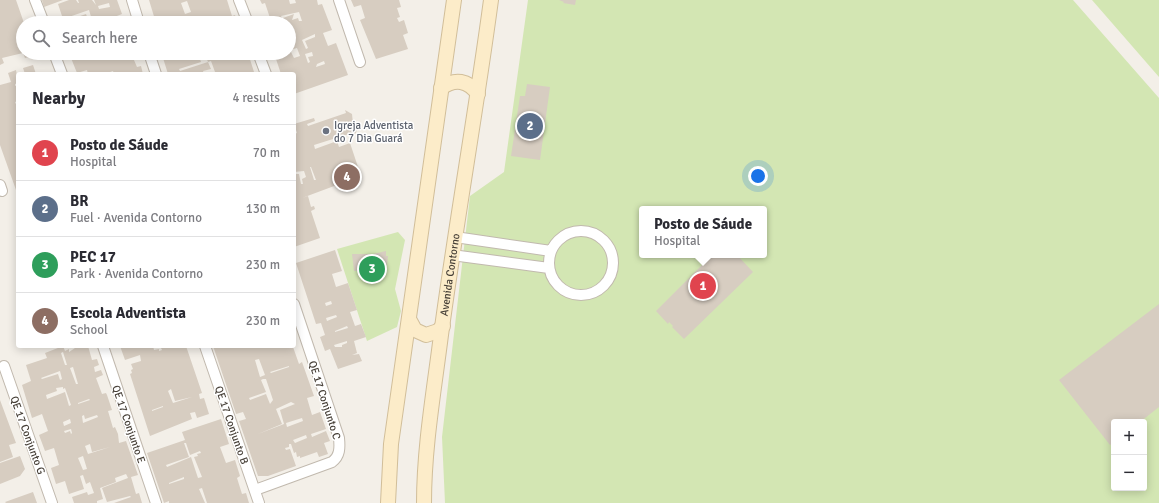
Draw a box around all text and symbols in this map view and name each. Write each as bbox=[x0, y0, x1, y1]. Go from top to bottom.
search box bbox=[16, 16, 296, 60]
icon: search bbox=[30, 27, 52, 49]
text: Search here bbox=[62, 29, 138, 47]
text: Nearby bbox=[32, 88, 85, 109]
text: 4 results bbox=[232, 90, 280, 106]
pin: 2 bbox=[517, 111, 543, 141]
place label: Igreja Adventista do 7 Dia Guará bbox=[334, 119, 414, 145]
marker: Igreja Adventista do 7 Dia Guará bbox=[321, 126, 331, 136]
text: Posto de Sáude bbox=[70, 136, 168, 154]
text: 1 bbox=[41, 145, 49, 161]
text: 70 m bbox=[253, 145, 280, 161]
text: Hospital bbox=[70, 154, 117, 170]
pin: 4 bbox=[334, 162, 360, 192]
your location bbox=[748, 166, 768, 186]
text: BR bbox=[70, 192, 88, 210]
text: 2 bbox=[41, 201, 49, 217]
text: 130 m bbox=[246, 201, 280, 217]
popup bbox=[639, 206, 767, 258]
text: Fuel · Avenida Contorno bbox=[70, 210, 202, 226]
text: Posto de Sáude bbox=[654, 215, 752, 233]
street label: Avenida Contorno bbox=[438, 232, 463, 317]
text: Hospital bbox=[654, 233, 700, 249]
text: PEC 17 bbox=[70, 248, 116, 266]
pin: 3 bbox=[359, 254, 385, 284]
text: 3 bbox=[41, 257, 49, 273]
text: 230 m bbox=[246, 257, 280, 273]
text: Park · Avenida Contorno bbox=[70, 266, 203, 282]
pin: 1 bbox=[690, 271, 716, 301]
text: Escola Adventista bbox=[70, 304, 186, 322]
text: 4 bbox=[41, 313, 49, 329]
text: 230 m bbox=[246, 313, 280, 329]
text: School bbox=[70, 322, 108, 338]
street label: QE 17 Conjunto C bbox=[306, 359, 343, 441]
street label: QE 17 Conjunto E bbox=[109, 383, 148, 465]
street label: QE 17 Conjunto B bbox=[212, 384, 251, 466]
street label: QE 17 Conjunto G bbox=[7, 394, 48, 476]
map controls bbox=[1111, 419, 1147, 491]
button: + bbox=[1111, 419, 1147, 455]
button: − bbox=[1111, 455, 1147, 491]

